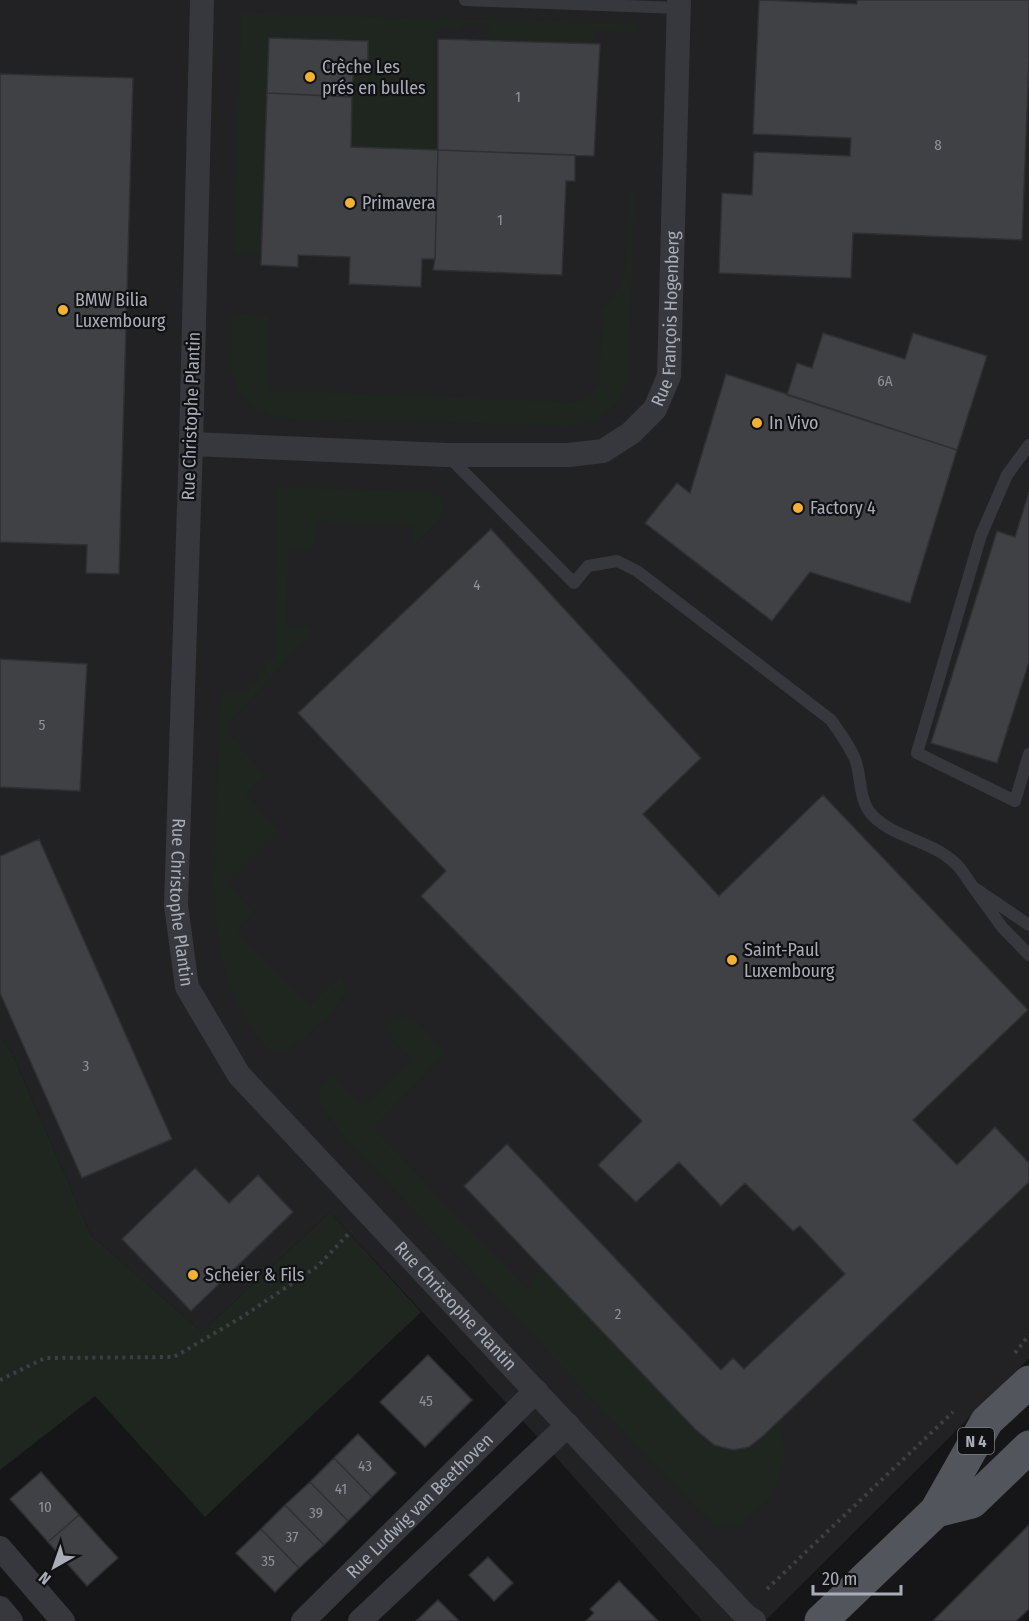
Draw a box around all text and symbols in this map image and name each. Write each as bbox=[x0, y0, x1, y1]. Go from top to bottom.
place label: Crèche Les prés en bulles bbox=[322, 56, 426, 99]
marker: Crèche Les prés en bulles bbox=[303, 70, 317, 84]
house number: 1 bbox=[515, 88, 521, 106]
house number: 8 bbox=[934, 136, 942, 154]
place label: Primavera bbox=[362, 192, 436, 214]
marker: Primavera bbox=[343, 196, 357, 210]
house number: 1 bbox=[497, 211, 503, 229]
street label: Rue François Hogenberg bbox=[646, 230, 684, 410]
place label: BMW Bilia Luxembourg bbox=[75, 289, 166, 332]
marker: BMW Bilia Luxembourg bbox=[56, 303, 70, 317]
street label: Rue Christophe Plantin bbox=[177, 331, 205, 501]
house number: 6A bbox=[877, 372, 893, 390]
place label: In Vivo bbox=[769, 412, 819, 434]
marker: In Vivo bbox=[750, 416, 764, 430]
place label: Factory 4 bbox=[810, 497, 876, 519]
marker: Factory 4 bbox=[791, 501, 805, 515]
house number: 4 bbox=[473, 576, 481, 594]
house number: 5 bbox=[39, 716, 46, 734]
street label: Rue Christophe Plantin bbox=[165, 818, 198, 988]
place label: Saint-Paul Luxembourg bbox=[744, 939, 835, 982]
marker: Saint-Paul Luxembourg bbox=[725, 953, 739, 967]
house number: 3 bbox=[83, 1057, 90, 1075]
street label: Rue Christophe Plantin bbox=[390, 1237, 521, 1375]
place label: Scheier & Fils bbox=[205, 1264, 305, 1286]
marker: Scheier & Fils bbox=[186, 1268, 200, 1282]
house number: 2 bbox=[615, 1305, 622, 1323]
house number: 45 bbox=[419, 1392, 433, 1410]
road number: N 4 bbox=[958, 1428, 994, 1454]
street label: Rue Ludwig van Beethoven bbox=[342, 1429, 498, 1583]
house number: 43 bbox=[358, 1457, 372, 1475]
house number: 41 bbox=[335, 1480, 347, 1498]
house number: 10 bbox=[38, 1498, 52, 1516]
house number: 39 bbox=[309, 1504, 323, 1522]
house number: 37 bbox=[286, 1528, 298, 1546]
north arrow bbox=[24, 1537, 84, 1597]
house number: 35 bbox=[261, 1552, 275, 1570]
scale bar bbox=[813, 1558, 902, 1596]
text: N bbox=[35, 1568, 54, 1588]
text: 20 m bbox=[822, 1568, 857, 1590]

